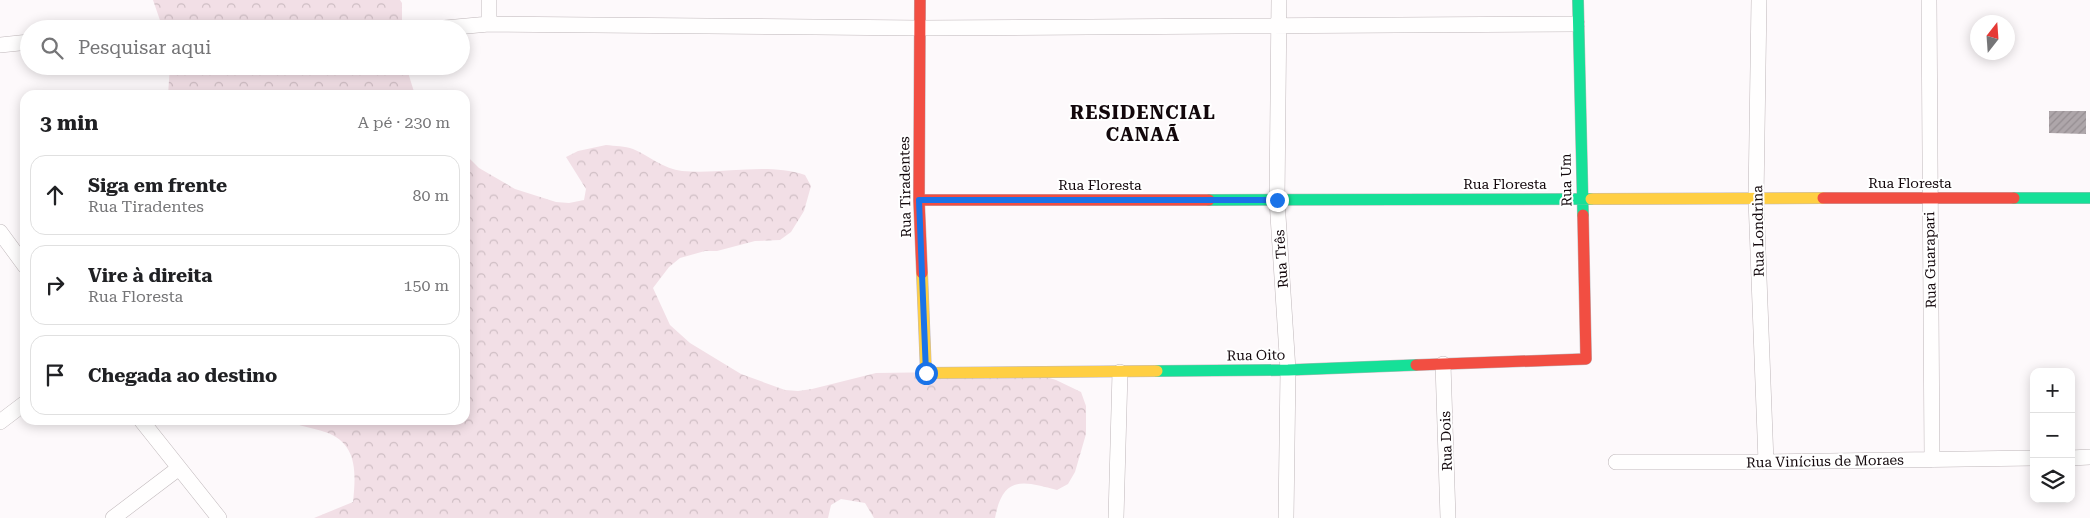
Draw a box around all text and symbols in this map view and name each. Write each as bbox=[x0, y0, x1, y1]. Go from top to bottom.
north arrow bbox=[1970, 15, 2015, 60]
search box bbox=[20, 20, 470, 75]
icon: search bbox=[38, 34, 66, 62]
text: Pesquisar aqui bbox=[78, 36, 211, 59]
district label: RESIDENCIAL CANAÃ bbox=[1070, 101, 1216, 146]
text: 3 min bbox=[40, 111, 98, 135]
text: A pé · 230 m bbox=[358, 113, 450, 132]
street label: Rua Tiradentes bbox=[896, 136, 914, 238]
street label: Rua Um bbox=[1558, 153, 1574, 207]
text: Siga em frente bbox=[88, 174, 227, 197]
street label: Rua Floresta bbox=[1868, 175, 1952, 191]
street label: Rua Floresta bbox=[1463, 176, 1547, 192]
street label: Rua Floresta bbox=[1058, 177, 1142, 193]
icon: ahead bbox=[41, 181, 69, 209]
street label: Rua Londrina bbox=[1749, 185, 1767, 277]
text: 80 m bbox=[412, 186, 449, 205]
route end bbox=[1266, 189, 1289, 212]
text: Rua Tiradentes bbox=[88, 197, 204, 216]
street label: Rua Guarapari bbox=[1921, 211, 1939, 309]
street label: Rua Três bbox=[1271, 229, 1291, 289]
text: Vire à direita bbox=[88, 264, 212, 287]
icon: right bbox=[41, 271, 69, 299]
text: 150 m bbox=[403, 276, 449, 295]
text: Rua Floresta bbox=[88, 287, 183, 306]
street label: Rua Oito bbox=[1227, 346, 1285, 364]
icon: arrive bbox=[41, 361, 69, 389]
route start bbox=[915, 362, 938, 385]
text: Chegada ao destino bbox=[88, 364, 277, 387]
map controls bbox=[2030, 368, 2075, 503]
button: + bbox=[2030, 368, 2075, 413]
street label: Rua Dois bbox=[1437, 410, 1455, 471]
button: − bbox=[2030, 413, 2075, 458]
street label: Rua Vinícius de Moraes bbox=[1746, 452, 1904, 470]
button: layers bbox=[2030, 458, 2075, 503]

